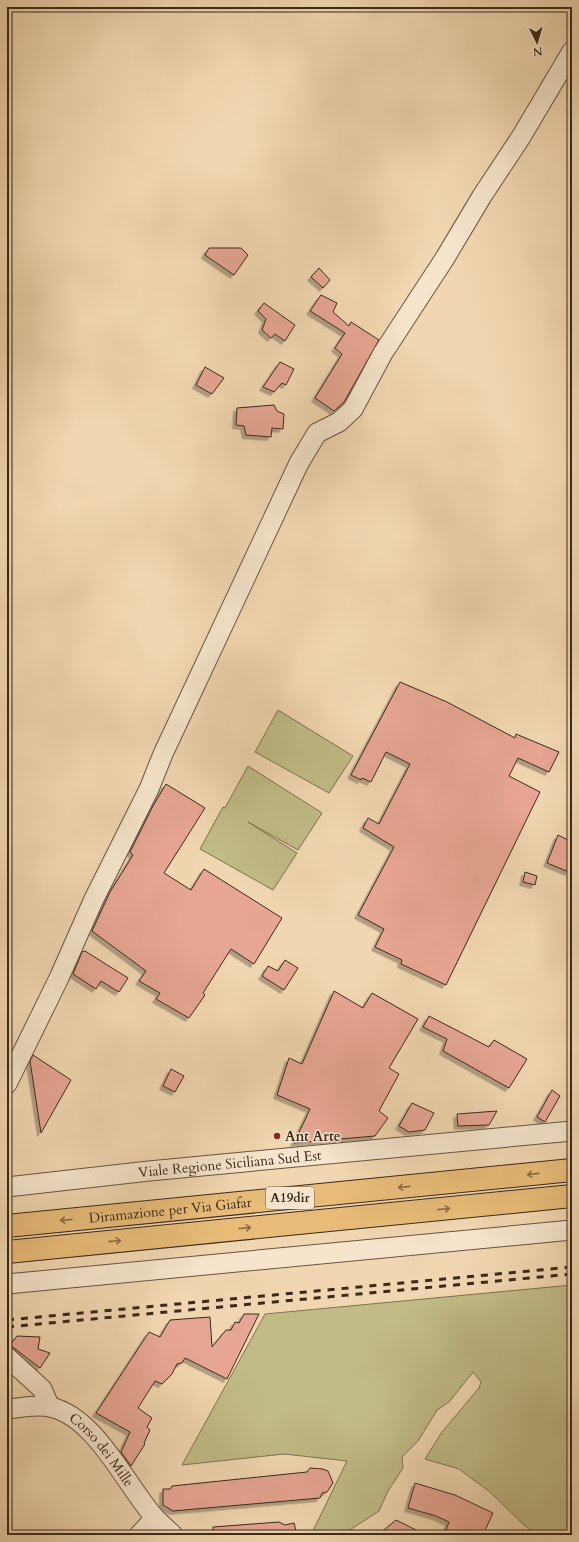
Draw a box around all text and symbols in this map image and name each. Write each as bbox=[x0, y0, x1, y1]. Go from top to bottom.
north arrow bbox=[517, 22, 557, 62]
text: N bbox=[532, 44, 543, 59]
place label: Ant Arte bbox=[285, 1127, 341, 1146]
marker: Ant Arte bbox=[272, 1131, 282, 1141]
street label: Viale Regione Siciliana Sud Est bbox=[137, 1145, 323, 1182]
one-way arrow bbox=[527, 1170, 540, 1177]
one-way arrow bbox=[398, 1183, 411, 1190]
road number: A19dir bbox=[266, 1187, 314, 1209]
street label: Diramazione per Via Giafar bbox=[88, 1192, 253, 1227]
one-way arrow bbox=[437, 1205, 450, 1212]
one-way arrow bbox=[59, 1217, 72, 1224]
one-way arrow bbox=[238, 1225, 251, 1232]
one-way arrow bbox=[109, 1237, 122, 1245]
street label: Corso dei Mille bbox=[66, 1408, 138, 1490]

